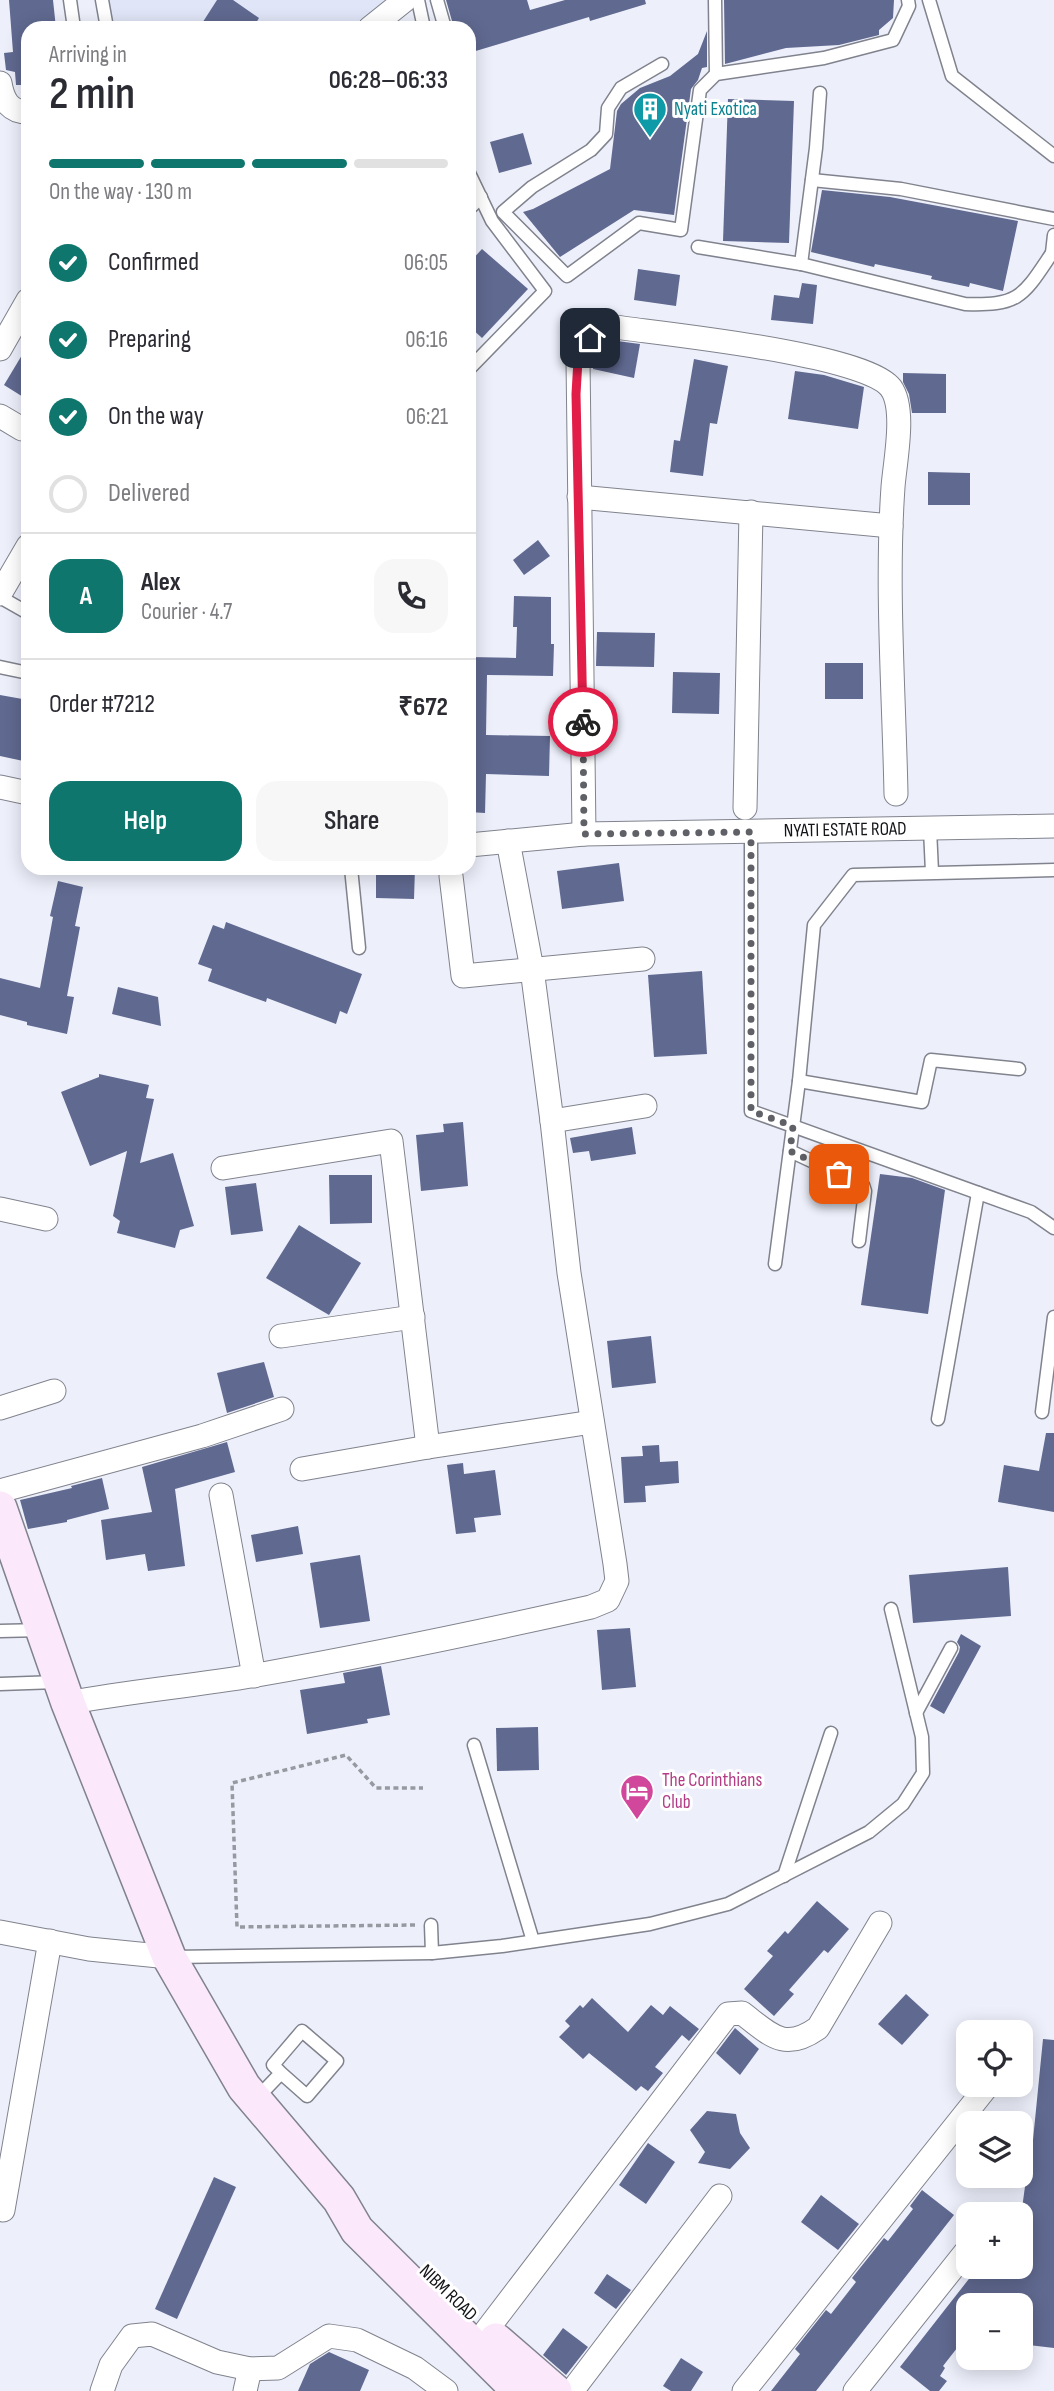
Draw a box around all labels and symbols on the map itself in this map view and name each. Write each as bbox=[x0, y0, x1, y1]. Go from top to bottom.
building icon: Nyati Exotica bbox=[631, 90, 669, 139]
place label: Nyati Exotica bbox=[674, 98, 757, 121]
pin bbox=[560, 308, 620, 368]
courier bbox=[548, 687, 618, 757]
street label: NYATI ESTATE ROAD bbox=[783, 817, 907, 843]
pin bbox=[809, 1144, 869, 1204]
place label: The Corinthians Club bbox=[662, 1769, 762, 1814]
hotel icon: The Corinthians Club bbox=[618, 1772, 656, 1821]
street label: NIBM ROAD bbox=[414, 2260, 482, 2326]

